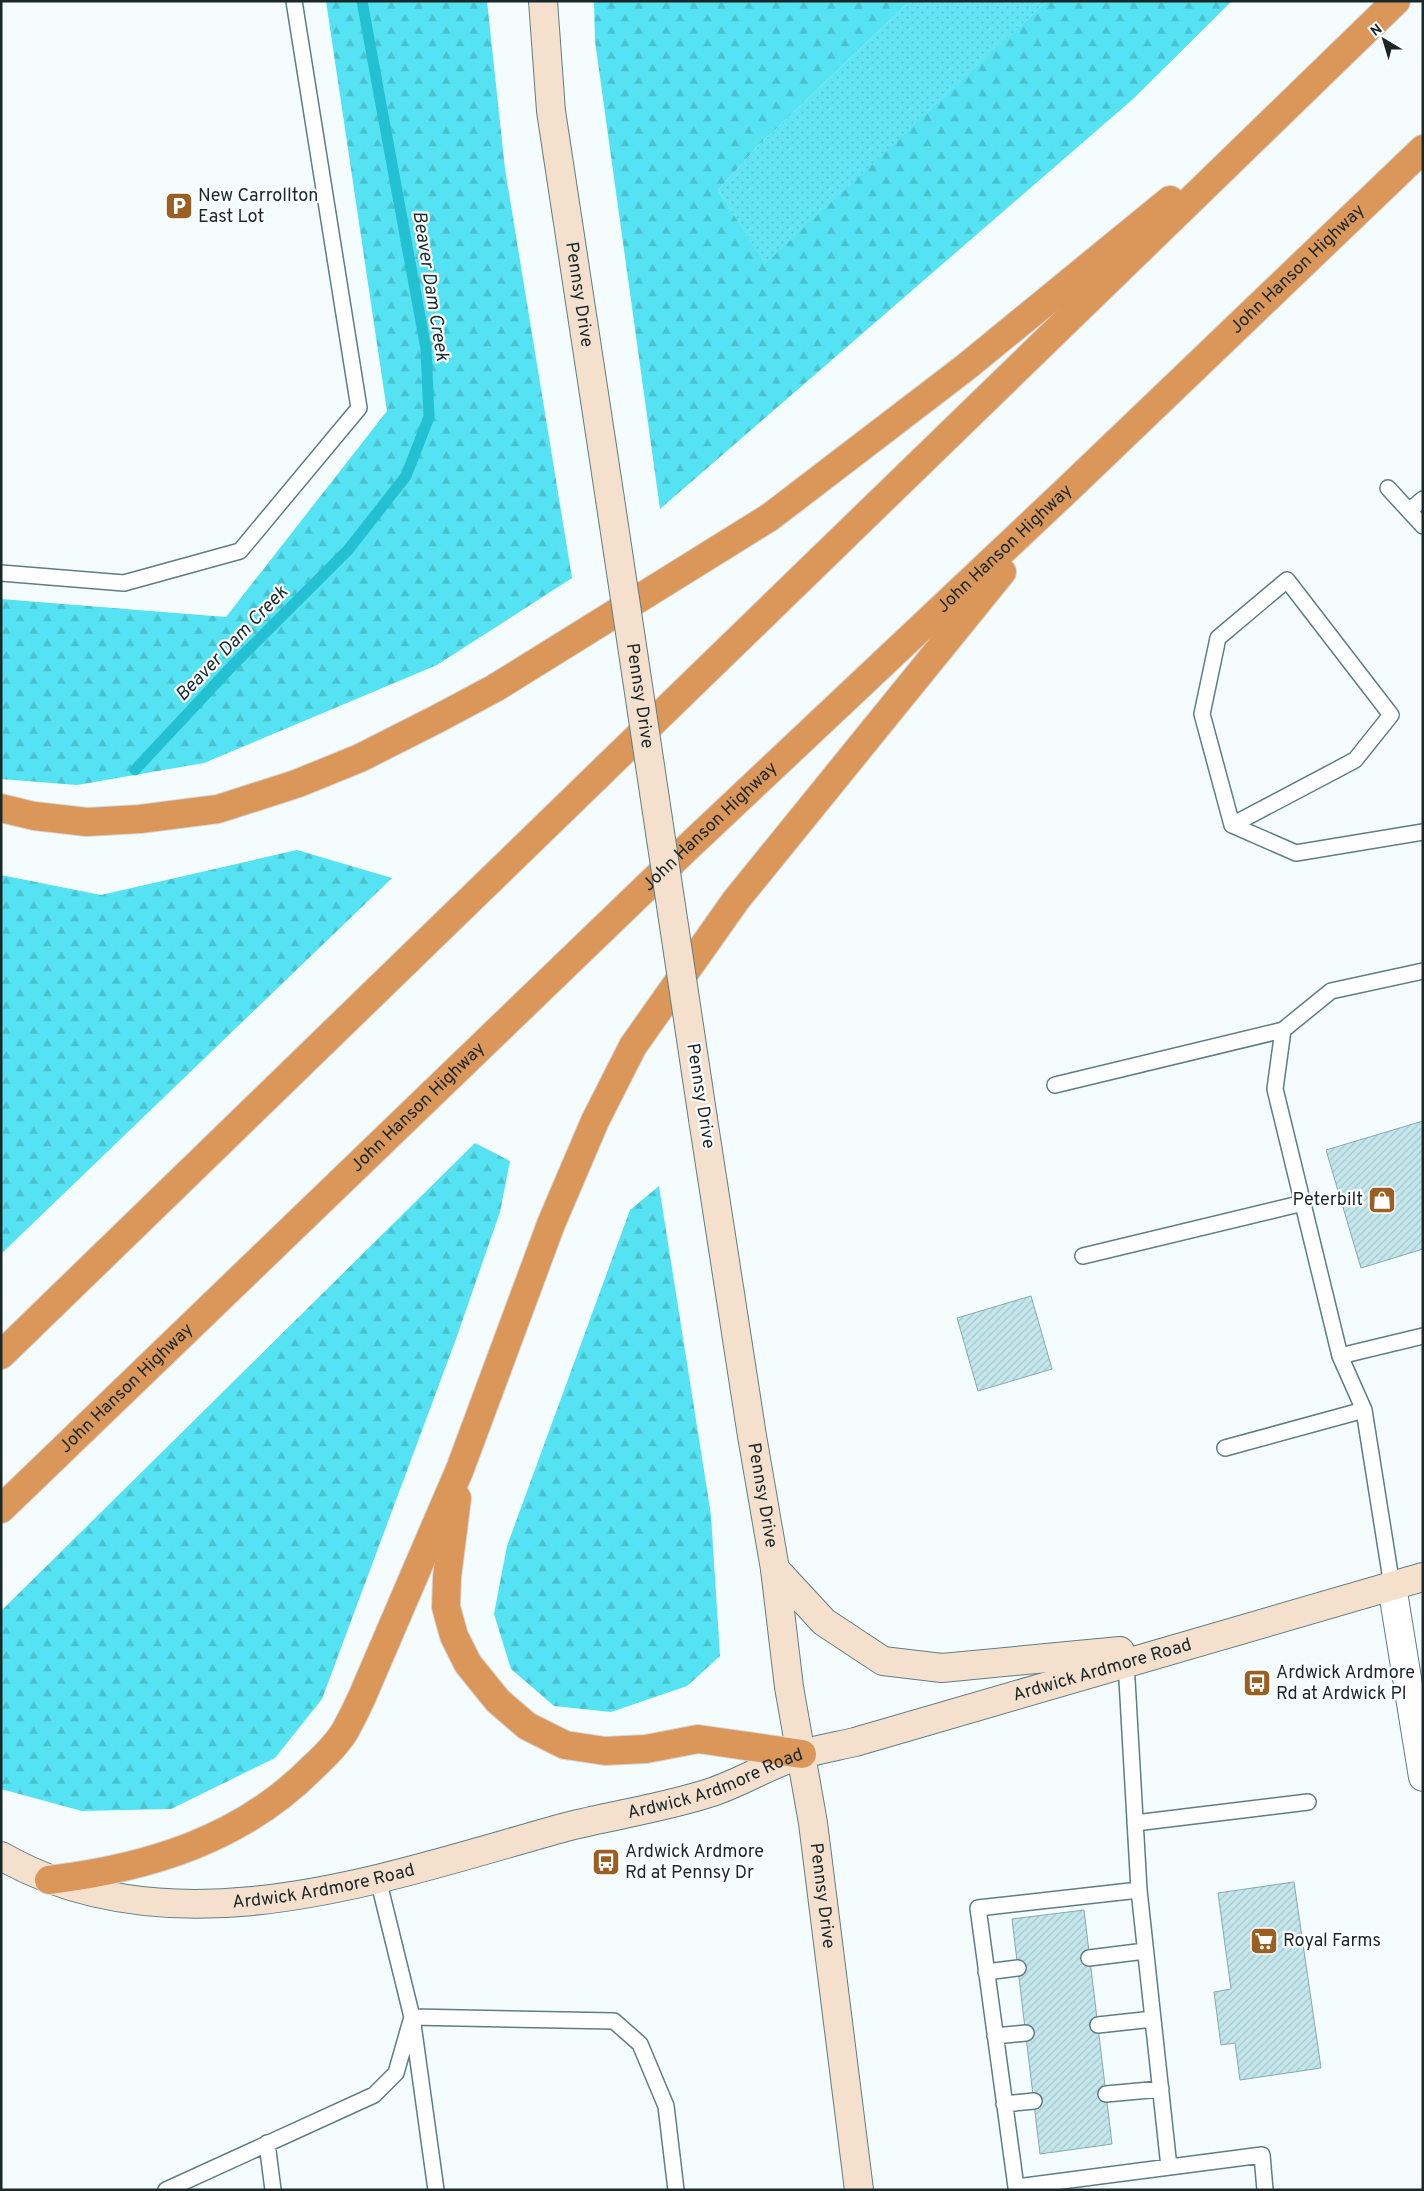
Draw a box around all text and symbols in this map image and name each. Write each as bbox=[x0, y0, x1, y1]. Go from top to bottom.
north arrow bbox=[1359, 15, 1409, 65]
text: N bbox=[1368, 21, 1386, 41]
place label: New Carrollton East Lot bbox=[198, 185, 318, 229]
parking icon: New Carrollton East Lot bbox=[164, 191, 194, 221]
street label: John Hanson Highway bbox=[1225, 199, 1370, 339]
water label: Beaver Dam Creek bbox=[406, 209, 454, 363]
street label: Pennsy Drive bbox=[560, 240, 598, 349]
street label: John Hanson Highway bbox=[932, 479, 1077, 618]
water label: Beaver Dam Creek bbox=[171, 581, 294, 707]
street label: Pennsy Drive bbox=[620, 641, 659, 750]
street label: John Hanson Highway bbox=[637, 757, 783, 896]
street label: John Hanson Highway bbox=[346, 1037, 490, 1177]
street label: Pennsy Drive bbox=[680, 1042, 720, 1150]
shop icon: Peterbilt bbox=[1367, 1185, 1397, 1215]
place label: Peterbilt bbox=[1292, 1189, 1363, 1212]
street label: John Hanson Highway bbox=[54, 1318, 198, 1458]
street label: Pennsy Drive bbox=[742, 1441, 783, 1550]
street label: Ardwick Ardmore Road bbox=[1010, 1633, 1194, 1707]
place label: Ardwick Ardmore Rd at Ardwick Pl bbox=[1276, 1662, 1415, 1706]
bus stop icon: Ardwick Ardmore Rd at Ardwick Pl bbox=[1242, 1668, 1272, 1698]
street label: Ardwick Ardmore Road bbox=[625, 1743, 806, 1825]
place label: Ardwick Ardmore Rd at Pennsy Dr bbox=[625, 1841, 764, 1885]
street label: Pennsy Drive bbox=[804, 1842, 840, 1950]
bus stop icon: Ardwick Ardmore Rd at Pennsy Dr bbox=[591, 1847, 621, 1877]
street label: Ardwick Ardmore Road bbox=[231, 1859, 417, 1914]
supermarket icon: Royal Farms bbox=[1249, 1926, 1279, 1956]
place label: Royal Farms bbox=[1283, 1930, 1381, 1953]

